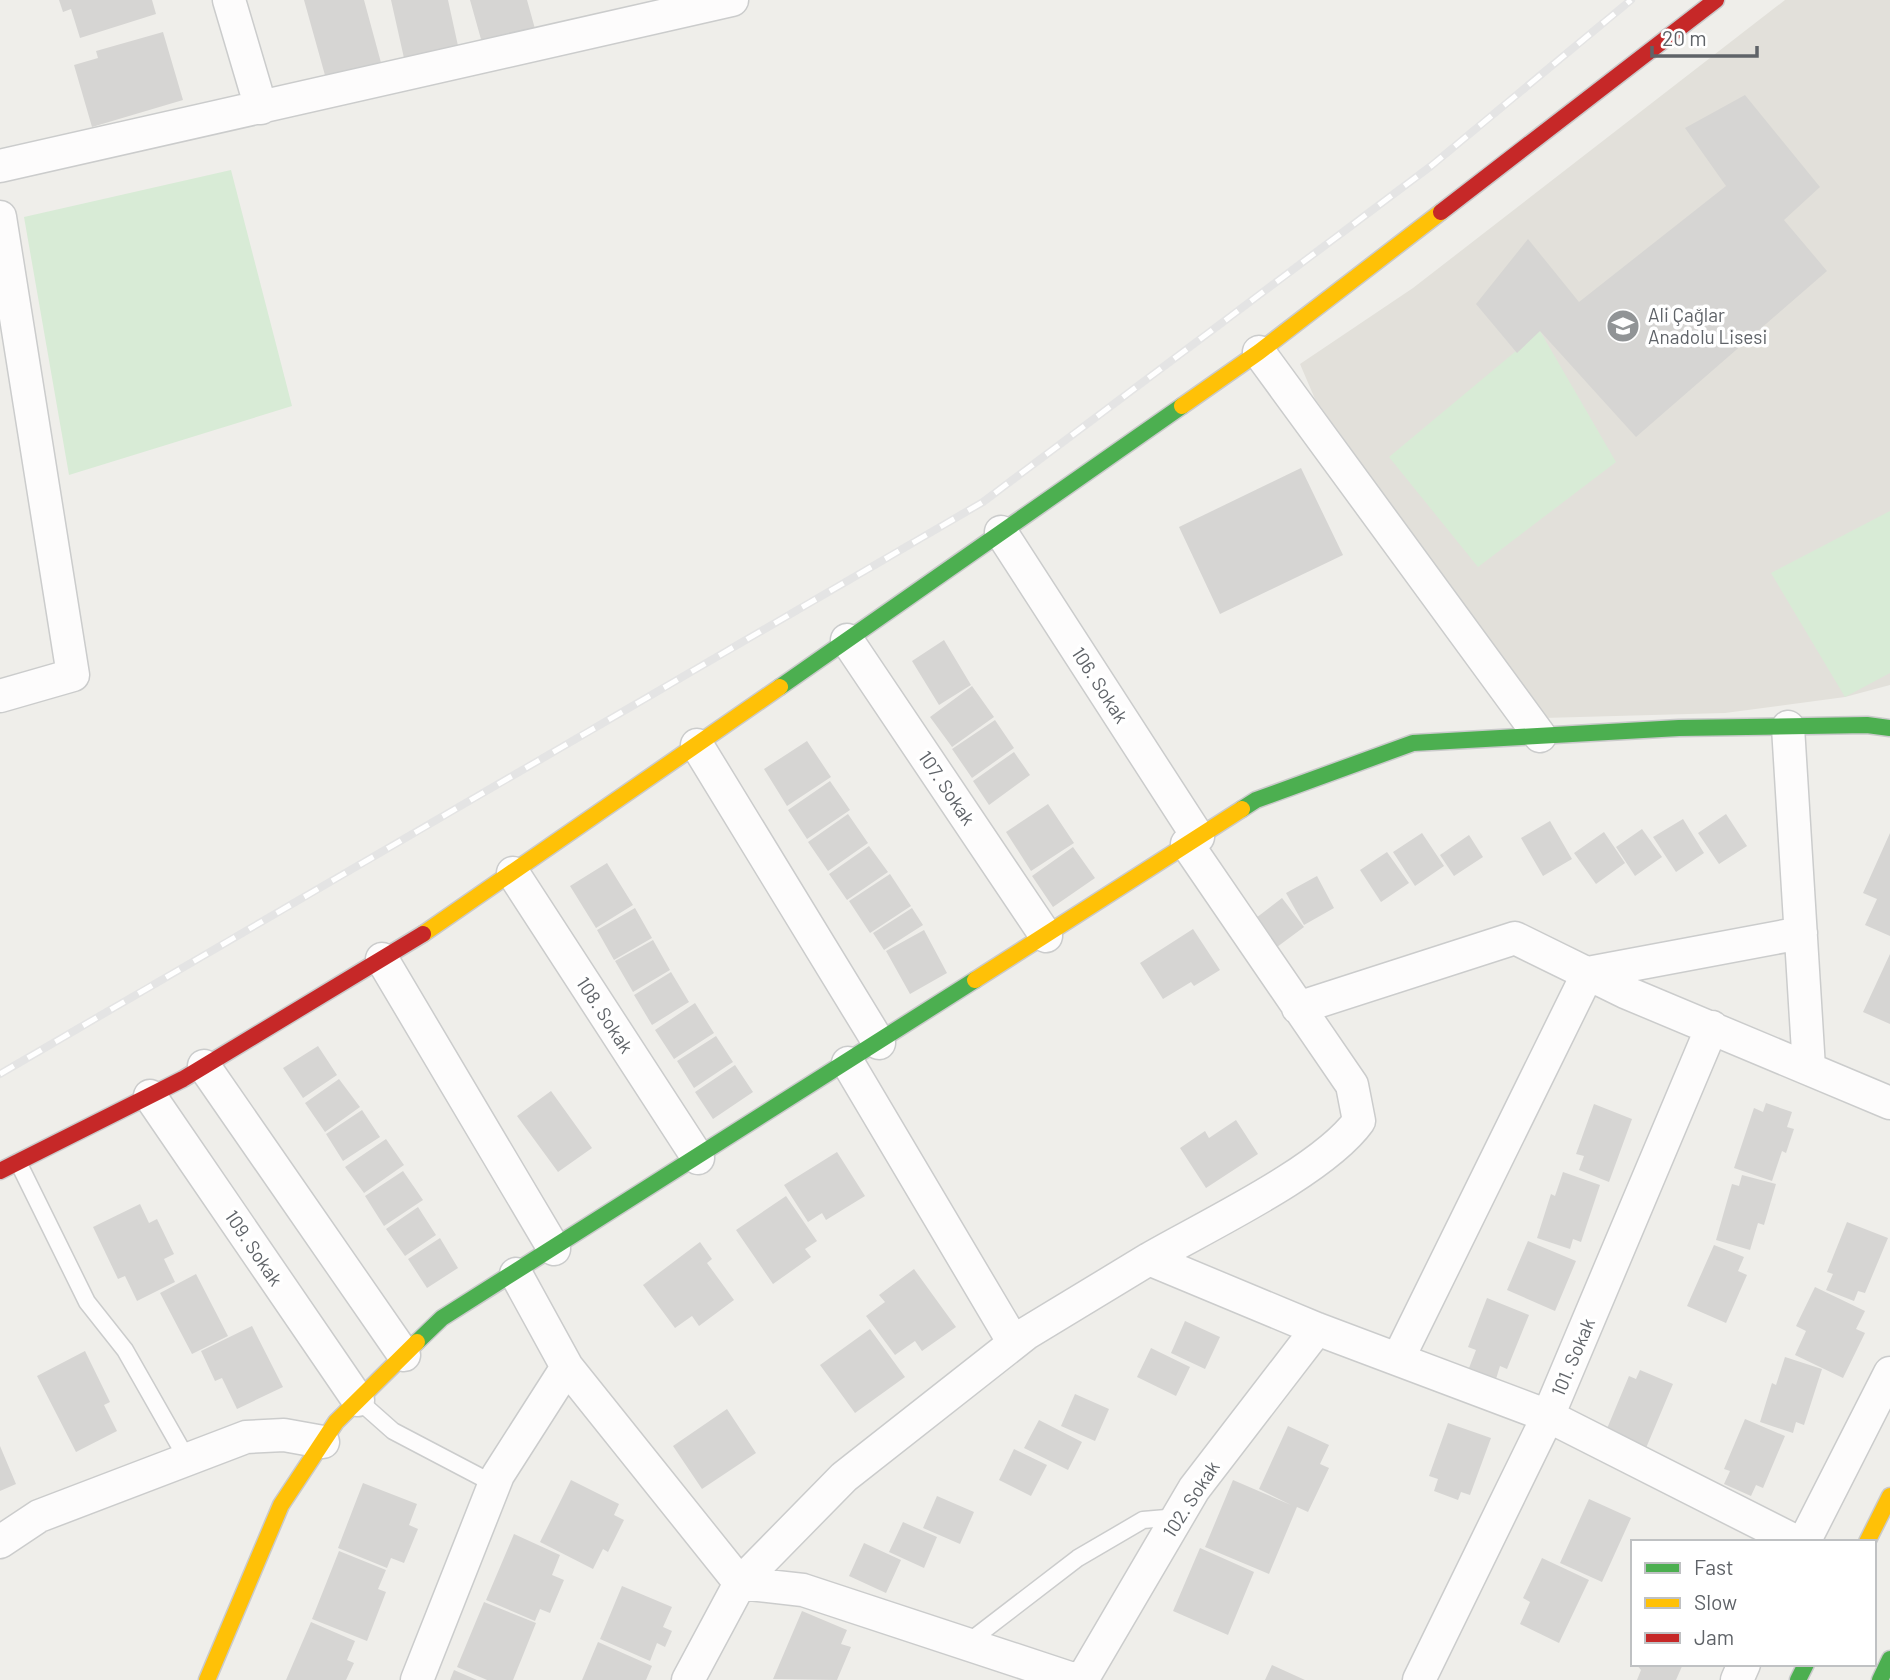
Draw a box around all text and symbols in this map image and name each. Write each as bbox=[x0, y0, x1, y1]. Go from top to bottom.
scale bar bbox=[1652, 14, 1757, 58]
text: 20 m bbox=[1662, 25, 1707, 50]
place label: Ali Çağlar Anadolu Lisesi bbox=[1648, 303, 1767, 348]
school or university icon: Ali Çağlar Anadolu Lisesi bbox=[1604, 307, 1642, 345]
street label: 106. Sokak bbox=[1067, 642, 1134, 727]
street label: 107. Sokak bbox=[914, 746, 981, 829]
street label: 108. Sokak bbox=[572, 972, 639, 1057]
street label: 109. Sokak bbox=[221, 1205, 288, 1290]
street label: 101. Sokak bbox=[1546, 1314, 1599, 1399]
street label: 102. Sokak bbox=[1157, 1456, 1224, 1541]
legend bbox=[1631, 1540, 1876, 1666]
text: Fast bbox=[1694, 1554, 1734, 1579]
text: Slow bbox=[1694, 1589, 1737, 1614]
text: Jam bbox=[1694, 1624, 1734, 1649]

